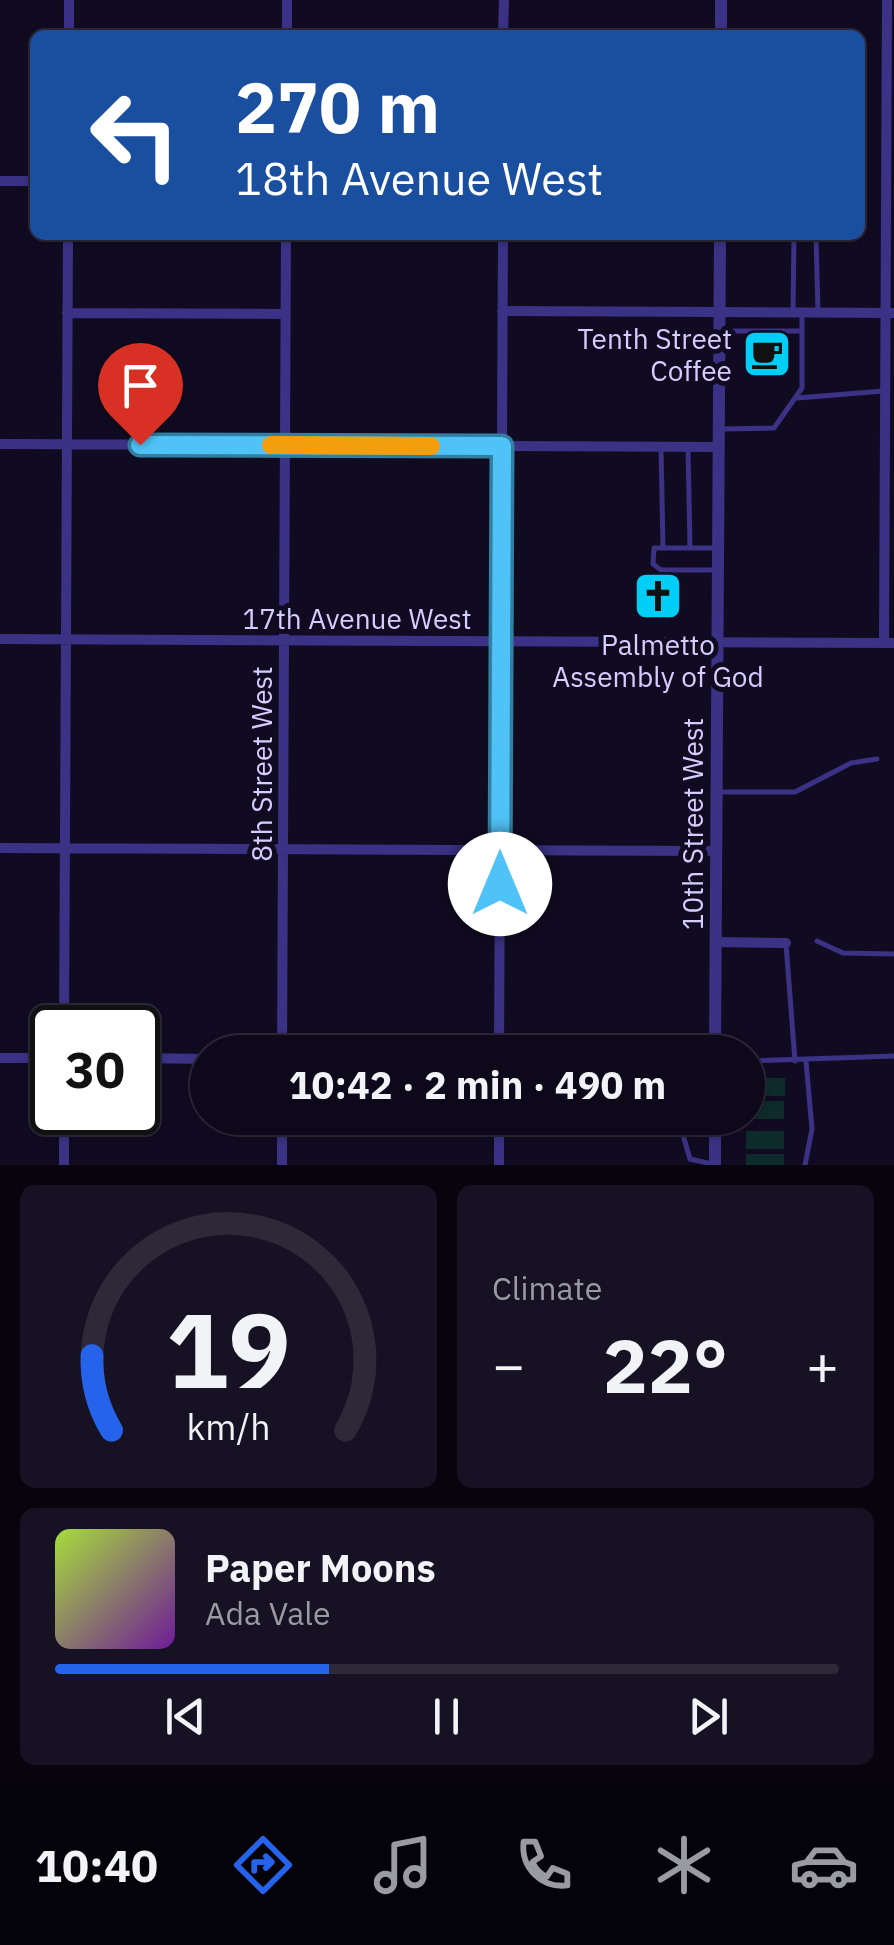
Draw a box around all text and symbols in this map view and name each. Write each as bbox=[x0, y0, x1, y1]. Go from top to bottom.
text: 270 m bbox=[235, 61, 440, 152]
icon: left bbox=[70, 70, 200, 200]
text: 18th Avenue West bbox=[235, 149, 603, 207]
place label: Tenth Street Coffee bbox=[577, 320, 732, 389]
cafe icon: Tenth Street Coffee bbox=[741, 328, 793, 380]
pin bbox=[98, 343, 183, 446]
icon: arrive bbox=[113, 358, 168, 413]
church icon: Palmetto Assembly of God bbox=[632, 570, 684, 622]
street label: 17th Avenue West bbox=[242, 600, 472, 637]
place label: Palmetto Assembly of God bbox=[552, 626, 764, 695]
street label: 8th Street West bbox=[243, 666, 280, 862]
street label: 10th Street West bbox=[674, 718, 711, 930]
position arrow bbox=[448, 832, 552, 936]
speed limit sign: 30 bbox=[30, 1005, 160, 1135]
text: 10:42 · 2 min · 490 m bbox=[289, 1060, 666, 1109]
text: Climate bbox=[492, 1267, 602, 1309]
text: 19 bbox=[166, 1281, 291, 1417]
text: 22° bbox=[603, 1316, 728, 1414]
text: − bbox=[492, 1329, 525, 1400]
text: + bbox=[806, 1329, 839, 1400]
text: km/h bbox=[186, 1403, 271, 1450]
text: Paper Moons bbox=[205, 1543, 436, 1592]
text: Ada Vale bbox=[205, 1592, 331, 1634]
icon: previous bbox=[158, 1689, 213, 1744]
icon: pause bbox=[419, 1689, 474, 1744]
icon: next bbox=[681, 1689, 736, 1744]
icon: directions bbox=[228, 1830, 298, 1900]
icon: music bbox=[368, 1830, 438, 1900]
icon: phone bbox=[509, 1830, 579, 1900]
icon: climate bbox=[649, 1830, 719, 1900]
icon: car bbox=[789, 1830, 859, 1900]
text: 10:40 bbox=[35, 1836, 158, 1894]

